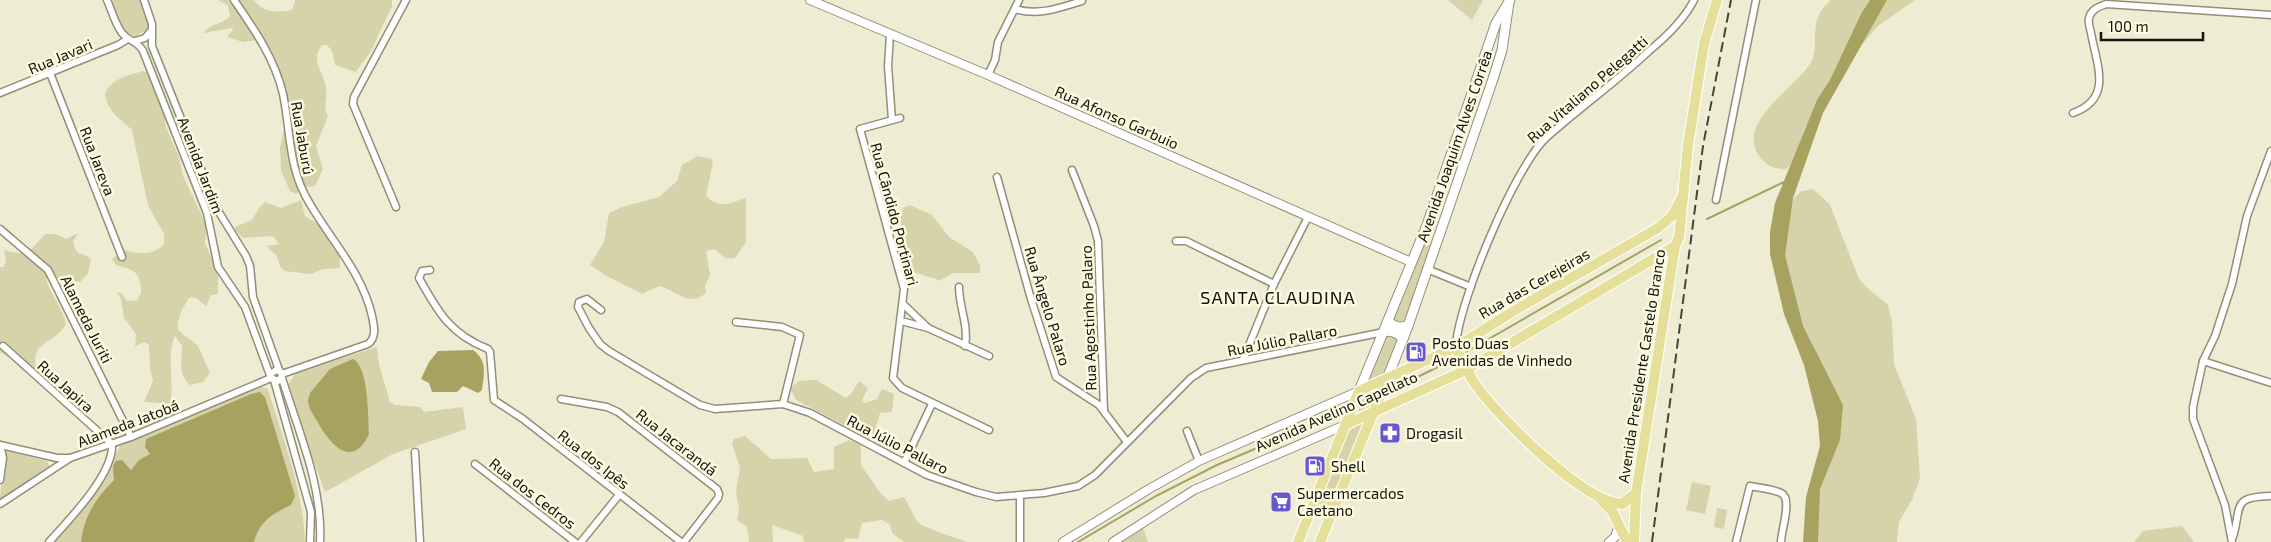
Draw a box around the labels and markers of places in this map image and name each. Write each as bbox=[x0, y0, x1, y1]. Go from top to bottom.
place label: Posto Duas Avenidas de Vinhedo bbox=[1432, 334, 1572, 369]
fuel station icon: Posto Duas Avenidas de Vinhedo bbox=[1404, 340, 1428, 364]
pharmacy icon: Drogasil bbox=[1378, 421, 1402, 445]
place label: Drogasil bbox=[1406, 424, 1463, 442]
fuel station icon: Shell bbox=[1303, 454, 1327, 478]
place label: Shell bbox=[1331, 457, 1366, 475]
place label: Supermercados Caetano bbox=[1297, 484, 1404, 519]
supermarket icon: Supermercados Caetano bbox=[1269, 490, 1293, 514]

